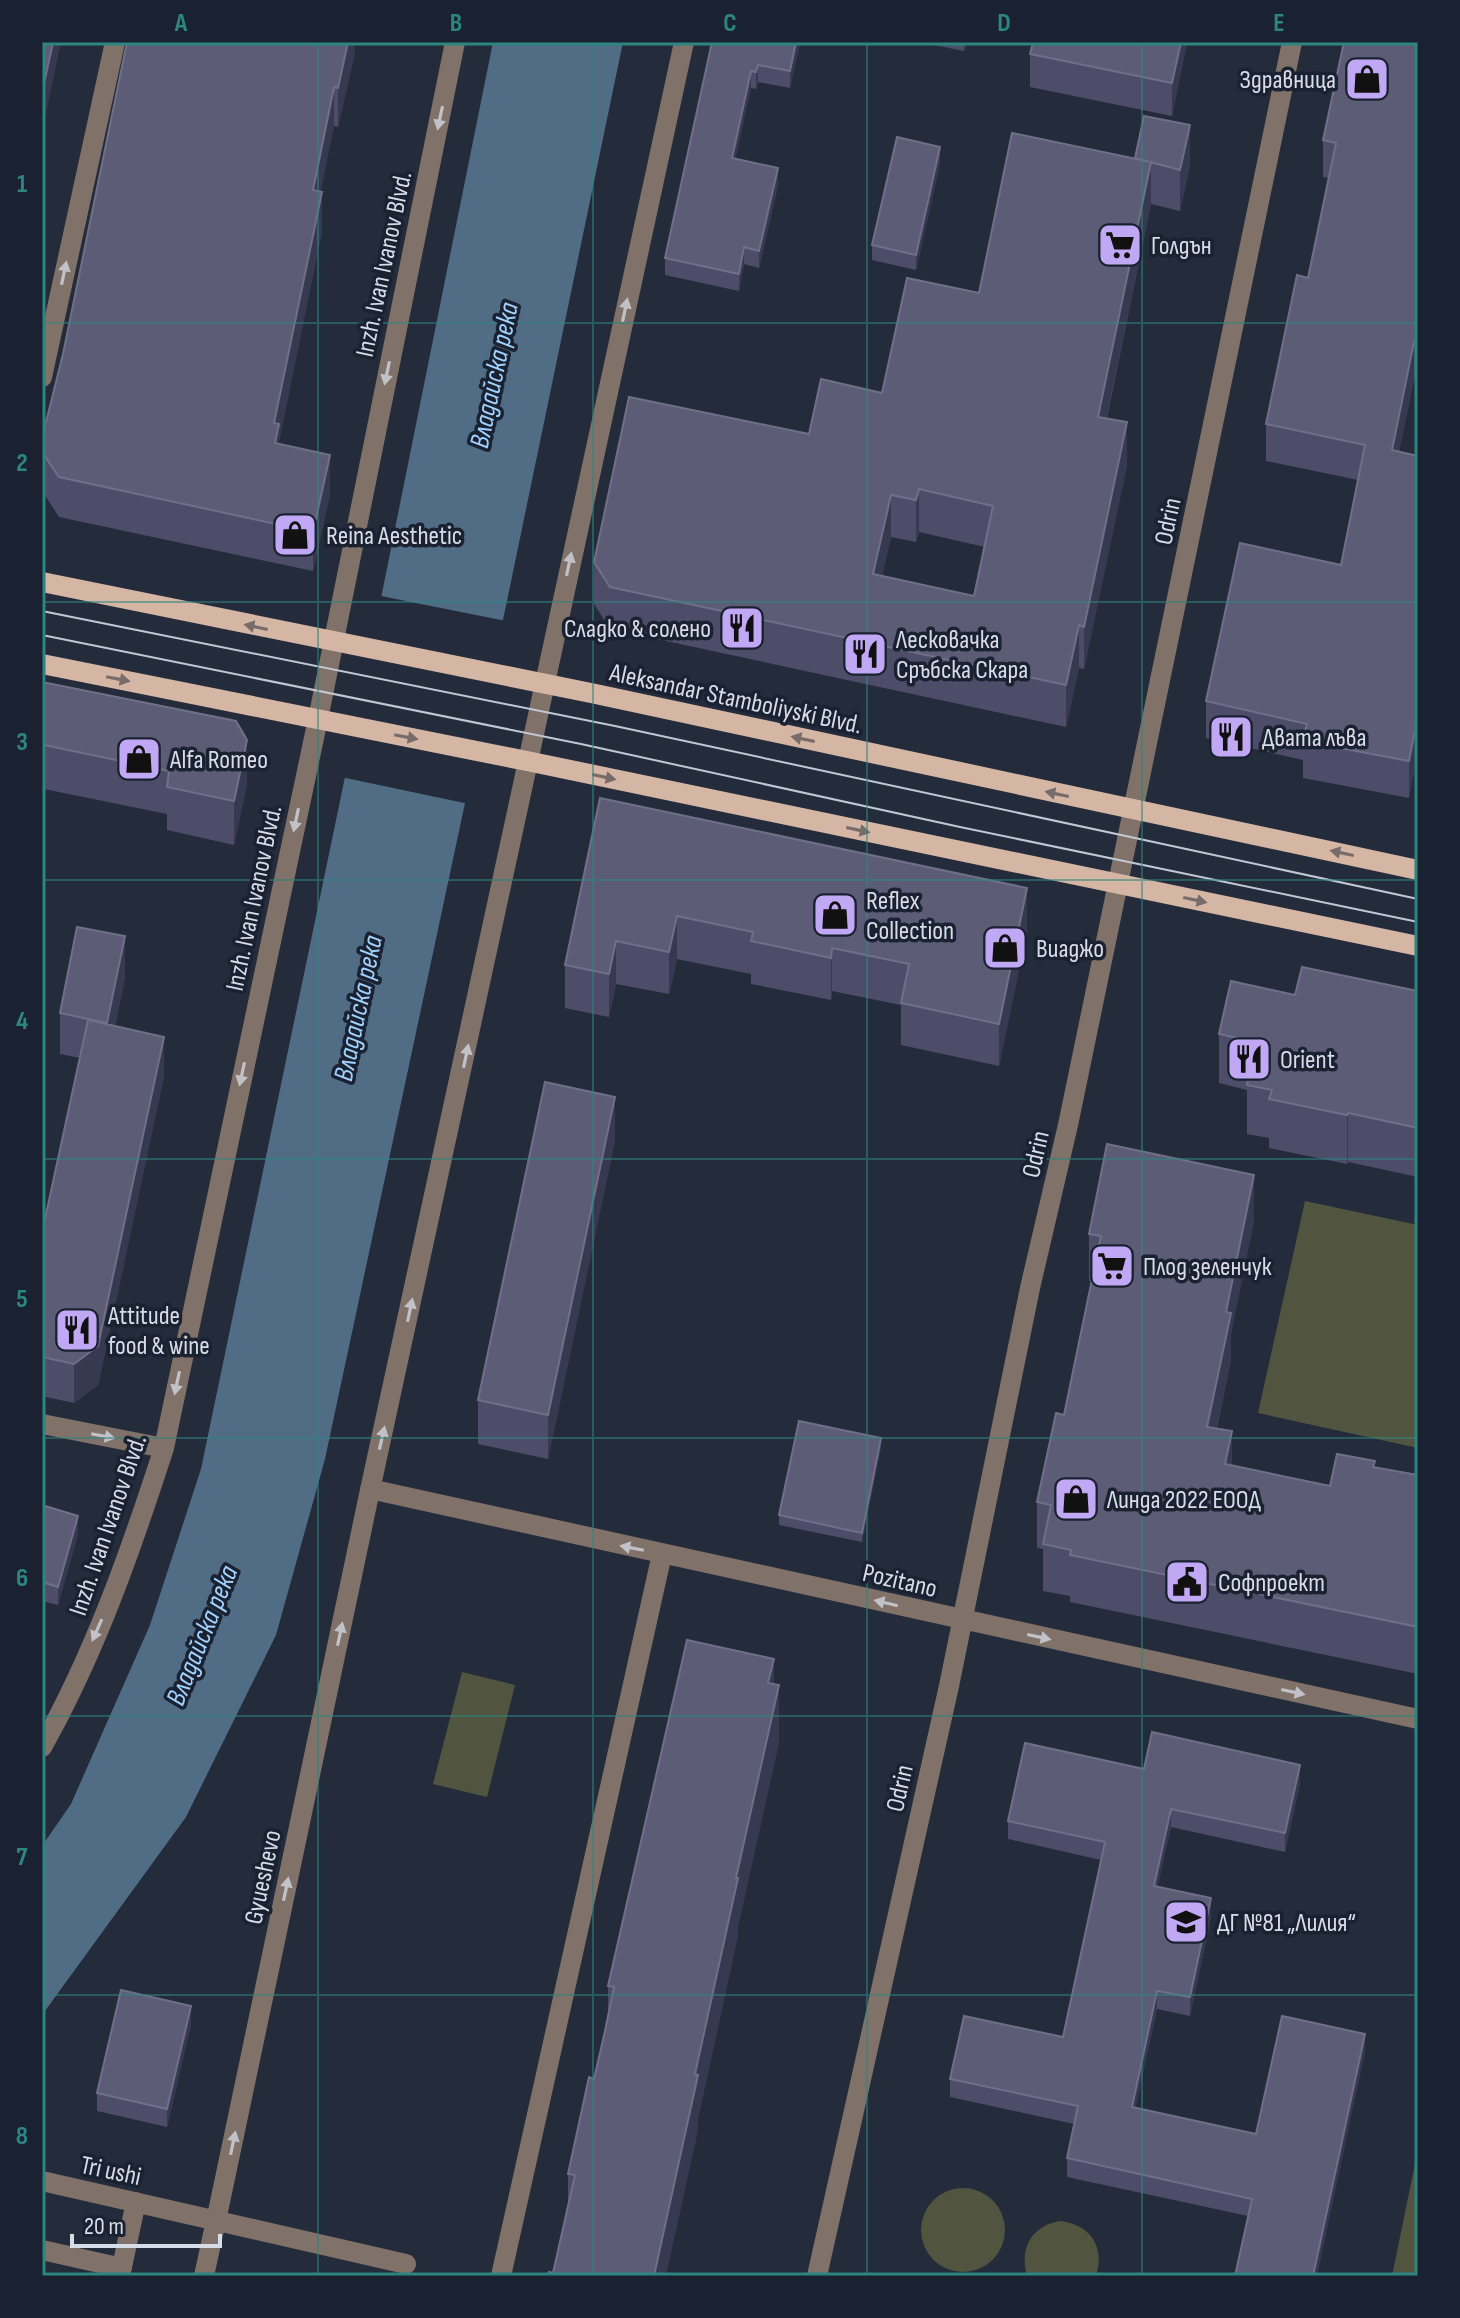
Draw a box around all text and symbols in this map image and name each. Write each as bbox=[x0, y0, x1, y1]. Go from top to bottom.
text: A bbox=[174, 8, 188, 39]
text: B bbox=[450, 8, 462, 39]
text: C bbox=[723, 8, 737, 39]
text: D bbox=[997, 8, 1011, 39]
text: E bbox=[1273, 8, 1285, 39]
shop icon: Здравница bbox=[1343, 55, 1391, 103]
place label: Здравница bbox=[1239, 65, 1336, 96]
one-way arrow bbox=[433, 106, 445, 131]
text: 1 bbox=[17, 169, 27, 200]
street label: Inzh. Ivan Ivanov Blvd. bbox=[350, 169, 419, 360]
supermarket icon: Голдън bbox=[1096, 221, 1144, 269]
place label: Голдън bbox=[1151, 231, 1212, 262]
one-way arrow bbox=[59, 261, 71, 286]
one-way arrow bbox=[619, 298, 632, 323]
water label: Владайска река bbox=[463, 299, 526, 451]
one-way arrow bbox=[381, 361, 393, 386]
text: 2 bbox=[16, 448, 28, 479]
street label: Odrin bbox=[1148, 495, 1189, 548]
shop icon: Reina Aesthetic bbox=[271, 511, 319, 559]
place label: Reina Aesthetic bbox=[326, 521, 462, 552]
one-way arrow bbox=[563, 552, 576, 577]
restaurant icon: Сладко & солено bbox=[718, 604, 766, 652]
place label: Сладко & солено bbox=[564, 614, 711, 645]
one-way arrow bbox=[243, 620, 268, 633]
place label: Лесковачка Сръбска Скара bbox=[895, 625, 1028, 686]
restaurant icon: Лесковачка Сръбска Скара bbox=[841, 630, 889, 678]
street label: Aleksandar Stamboliyski Blvd. bbox=[606, 657, 865, 741]
one-way arrow bbox=[106, 673, 131, 686]
restaurant icon: Двата лъва bbox=[1207, 713, 1255, 761]
place label: Двата лъва bbox=[1262, 723, 1367, 754]
text: 3 bbox=[16, 727, 28, 758]
one-way arrow bbox=[394, 731, 419, 743]
one-way arrow bbox=[790, 732, 815, 745]
shop icon: Alfa Romeo bbox=[115, 735, 163, 783]
place label: Alfa Romeo bbox=[169, 745, 268, 776]
one-way arrow bbox=[592, 771, 617, 784]
one-way arrow bbox=[1044, 787, 1069, 800]
street label: Inzh. Ivan Ivanov Blvd. bbox=[220, 803, 289, 994]
one-way arrow bbox=[289, 808, 302, 833]
one-way arrow bbox=[846, 825, 871, 837]
one-way arrow bbox=[1329, 846, 1354, 859]
place label: Reflex Collection bbox=[866, 886, 954, 947]
shop icon: Reflex Collection bbox=[811, 891, 859, 939]
one-way arrow bbox=[1183, 894, 1208, 907]
shop icon: Виаджо bbox=[981, 924, 1029, 972]
water label: Владайска река bbox=[327, 932, 390, 1084]
place label: Виаджо bbox=[1036, 934, 1104, 965]
text: 4 bbox=[16, 1006, 28, 1037]
restaurant icon: Orient bbox=[1225, 1035, 1273, 1083]
one-way arrow bbox=[460, 1043, 473, 1068]
place label: Orient bbox=[1280, 1045, 1335, 1076]
one-way arrow bbox=[235, 1062, 248, 1087]
street label: Odrin bbox=[1016, 1128, 1057, 1181]
supermarket icon: Плод зеленчук bbox=[1088, 1242, 1136, 1290]
place label: Плод зеленчук bbox=[1143, 1252, 1272, 1283]
text: 5 bbox=[16, 1284, 28, 1315]
one-way arrow bbox=[404, 1297, 417, 1322]
place label: Attitude food & wine bbox=[107, 1301, 210, 1362]
restaurant icon: Attitude food & wine bbox=[53, 1306, 101, 1354]
one-way arrow bbox=[170, 1371, 183, 1396]
one-way arrow bbox=[376, 1425, 389, 1450]
one-way arrow bbox=[91, 1430, 116, 1443]
street label: Inzh. Ivan Ivanov Blvd. bbox=[63, 1431, 154, 1620]
shop icon: Линда 2022 ЕООД bbox=[1052, 1475, 1100, 1523]
place label: Линда 2022 ЕООД bbox=[1106, 1485, 1262, 1516]
one-way arrow bbox=[620, 1541, 645, 1554]
street label: Pozitano bbox=[859, 1558, 940, 1605]
public building icon: Софпроект bbox=[1163, 1558, 1211, 1606]
water label: Владайска река bbox=[159, 1560, 246, 1710]
text: 6 bbox=[16, 1563, 28, 1594]
place label: Софпроект bbox=[1218, 1568, 1325, 1599]
one-way arrow bbox=[874, 1596, 899, 1609]
one-way arrow bbox=[91, 1618, 104, 1642]
one-way arrow bbox=[334, 1622, 347, 1647]
one-way arrow bbox=[1026, 1631, 1051, 1644]
one-way arrow bbox=[1281, 1686, 1306, 1699]
street label: Odrin bbox=[880, 1762, 921, 1815]
street label: Gyueshevo bbox=[238, 1827, 289, 1927]
text: 7 bbox=[16, 1842, 28, 1873]
one-way arrow bbox=[280, 1876, 293, 1901]
school or university icon: ДГ №81 „Лилия“ bbox=[1162, 1898, 1210, 1946]
place label: ДГ №81 „Лилия“ bbox=[1217, 1908, 1356, 1939]
text: 8 bbox=[16, 2121, 28, 2152]
one-way arrow bbox=[227, 2130, 240, 2155]
street label: Tri ushi bbox=[78, 2150, 144, 2193]
scale bar bbox=[72, 2198, 220, 2248]
text: 20 m bbox=[84, 2212, 124, 2241]

